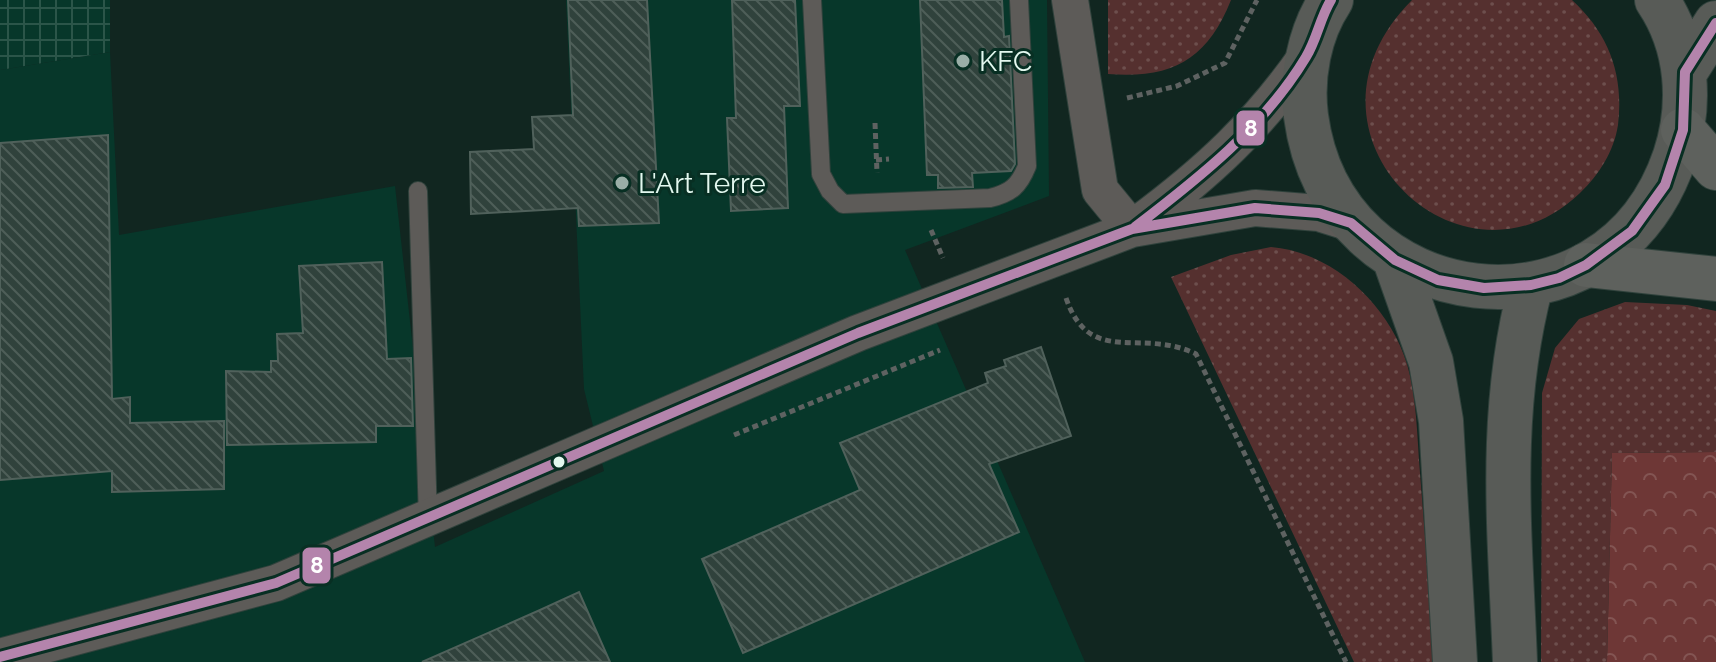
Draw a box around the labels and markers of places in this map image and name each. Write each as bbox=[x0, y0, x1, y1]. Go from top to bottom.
place label: KFC bbox=[979, 45, 1032, 78]
marker: KFC bbox=[954, 52, 972, 70]
place label: L'Art Terre bbox=[638, 167, 766, 200]
marker: L'Art Terre bbox=[613, 174, 631, 192]
unlabelled marker bbox=[551, 454, 567, 470]

